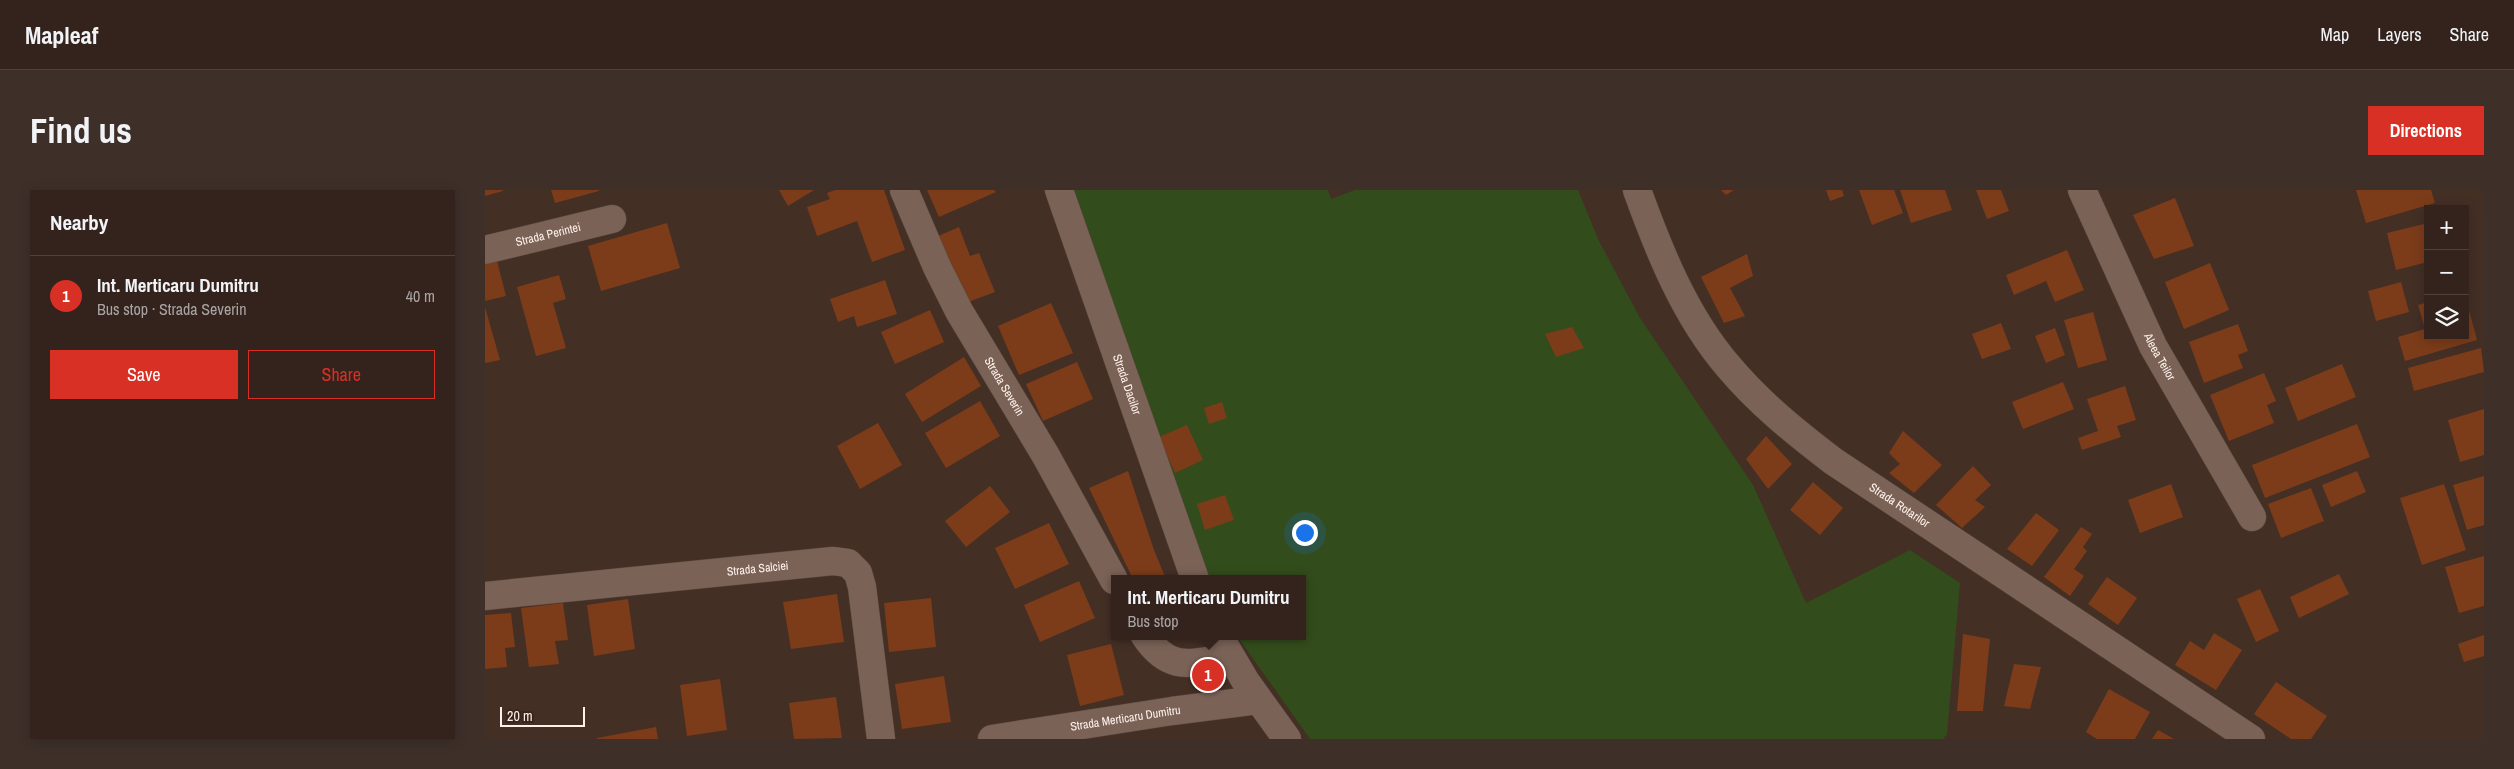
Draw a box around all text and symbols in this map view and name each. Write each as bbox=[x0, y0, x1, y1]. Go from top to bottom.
text: Mapleaf bbox=[25, 19, 98, 51]
text: Map bbox=[2321, 22, 2349, 47]
text: Layers bbox=[2377, 22, 2422, 47]
text: Share bbox=[2450, 22, 2489, 47]
button: Directions bbox=[2368, 106, 2484, 155]
text: Find us bbox=[30, 107, 132, 154]
map controls bbox=[2424, 205, 2469, 340]
button: + bbox=[2424, 205, 2469, 250]
text: Nearby bbox=[50, 208, 108, 237]
street label: Strada Perintei bbox=[514, 219, 582, 250]
button: − bbox=[2424, 250, 2469, 295]
text: Int. Merticaru Dumitru bbox=[97, 272, 259, 298]
text: 1 bbox=[62, 285, 70, 307]
text: 40 m bbox=[406, 285, 435, 307]
button: layers bbox=[2424, 295, 2469, 340]
text: Bus stop · Strada Severin bbox=[97, 298, 247, 320]
street label: Aleea Teilor bbox=[2140, 330, 2180, 384]
button: Save bbox=[50, 350, 238, 399]
button: Share bbox=[248, 350, 435, 399]
street label: Strada Dacilor bbox=[1109, 352, 1145, 418]
street label: Strada Severin bbox=[981, 354, 1028, 419]
street label: Strada Rotarilor bbox=[1866, 479, 1934, 532]
your location bbox=[1292, 520, 1318, 546]
street label: Strada Salciei bbox=[726, 558, 789, 580]
popup bbox=[1111, 575, 1306, 640]
text: Int. Merticaru Dumitru bbox=[1128, 584, 1289, 610]
text: Bus stop bbox=[1128, 610, 1179, 632]
pin: 1 bbox=[1192, 656, 1224, 694]
street label: Strada Merticaru Dumitru bbox=[1069, 702, 1181, 735]
scale bar bbox=[500, 704, 585, 727]
text: 20 m bbox=[507, 707, 533, 725]

